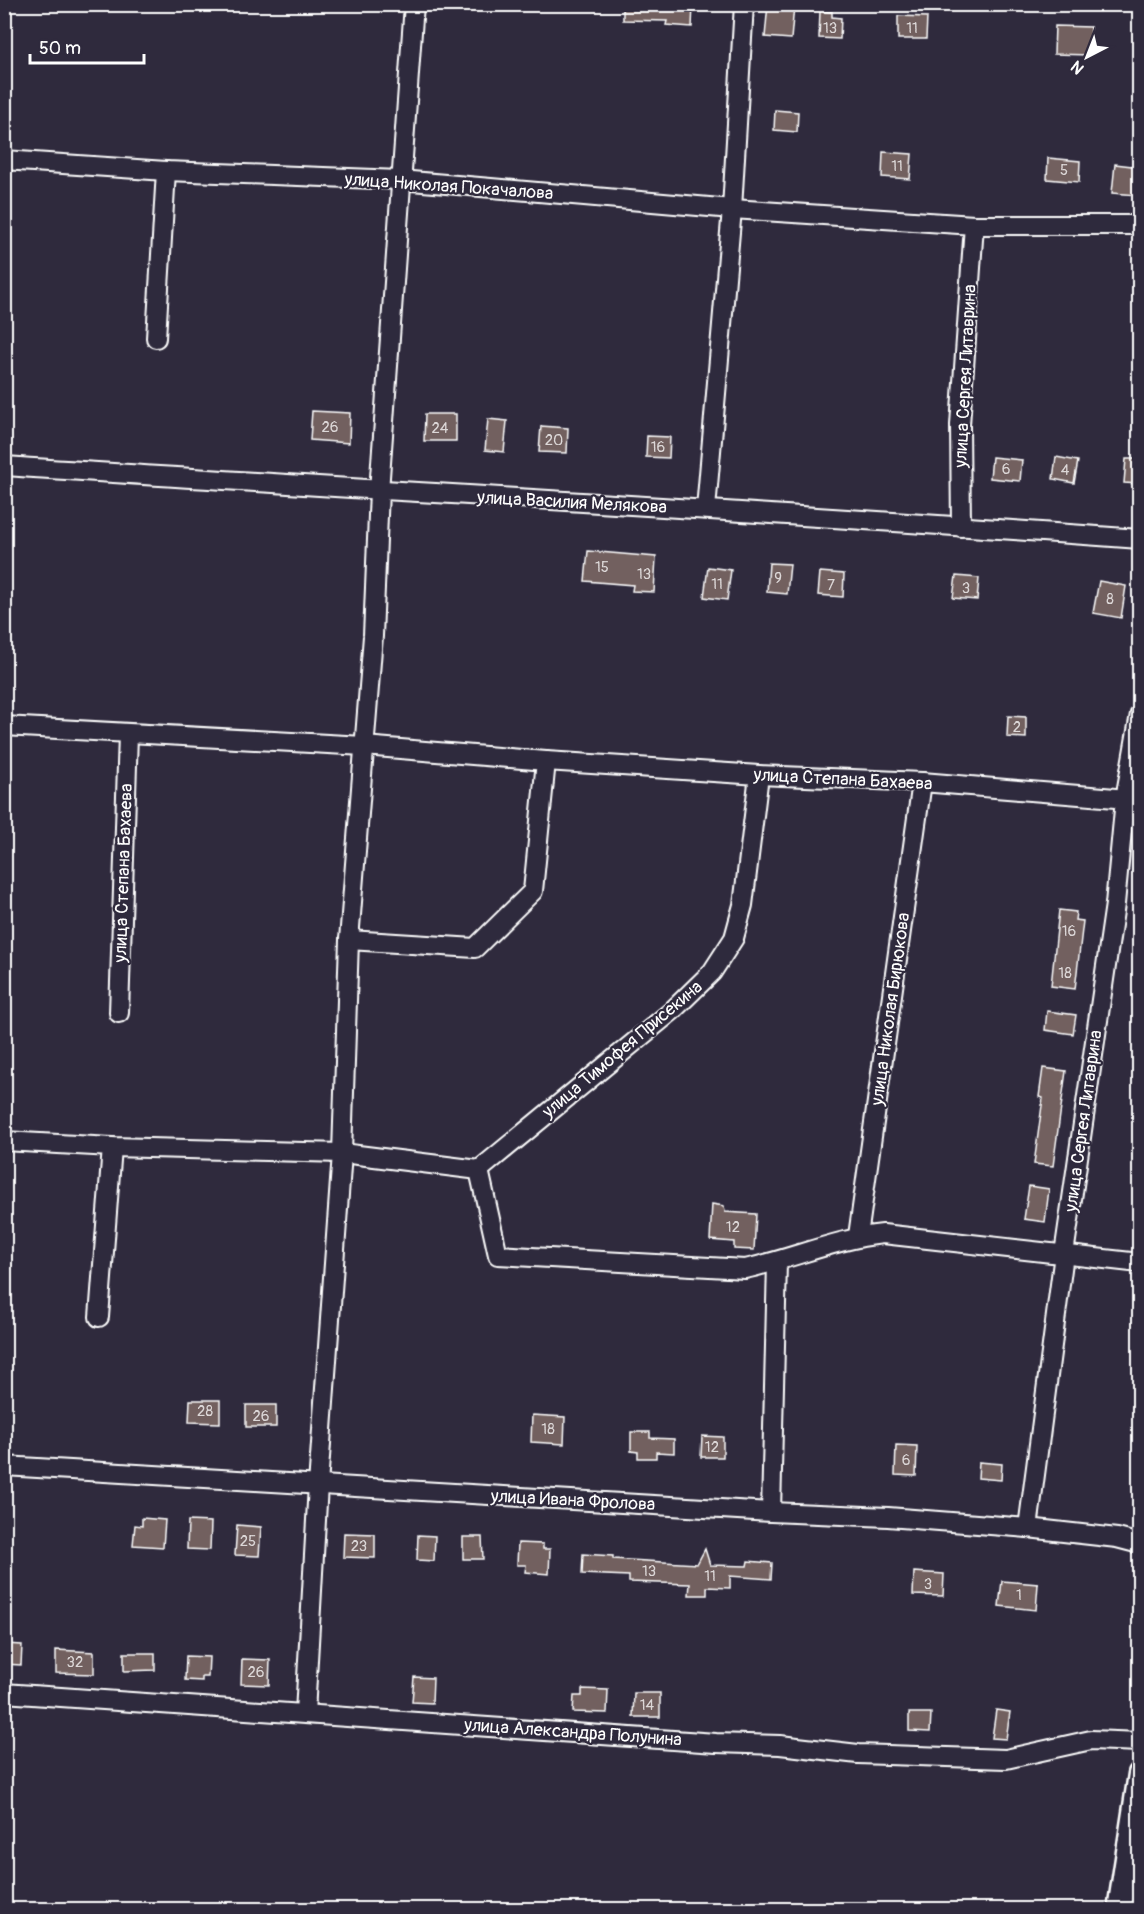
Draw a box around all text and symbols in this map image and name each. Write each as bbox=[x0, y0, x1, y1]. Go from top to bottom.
house number: 13 bbox=[823, 19, 837, 38]
house number: 11 bbox=[906, 19, 918, 38]
scale bar bbox=[30, 27, 144, 65]
north arrow bbox=[1057, 27, 1117, 87]
text: 50 m bbox=[39, 37, 81, 60]
text: N bbox=[1067, 56, 1088, 78]
house number: 11 bbox=[891, 157, 903, 176]
house number: 5 bbox=[1060, 161, 1068, 180]
street label: улица Николая Покачалова bbox=[343, 168, 554, 205]
street label: улица Сергея Литаврина bbox=[949, 284, 982, 469]
house number: 26 bbox=[321, 418, 339, 437]
house number: 24 bbox=[431, 419, 449, 438]
house number: 20 bbox=[545, 431, 563, 450]
house number: 16 bbox=[651, 438, 665, 457]
house number: 6 bbox=[1002, 460, 1010, 479]
house number: 4 bbox=[1061, 461, 1070, 480]
street label: улица Василия Мелякова bbox=[475, 486, 668, 519]
house number: 15 bbox=[595, 558, 609, 577]
house number: 13 bbox=[637, 565, 651, 584]
house number: 9 bbox=[774, 569, 782, 588]
house number: 11 bbox=[711, 575, 723, 594]
house number: 7 bbox=[827, 576, 835, 595]
house number: 3 bbox=[962, 579, 970, 598]
house number: 8 bbox=[1106, 590, 1114, 609]
house number: 2 bbox=[1013, 718, 1021, 737]
street label: улица Степана Бахаева bbox=[752, 763, 933, 796]
street label: улица Степана Бахаева bbox=[109, 783, 138, 964]
street label: улица Николая Бирюкова bbox=[865, 911, 915, 1108]
house number: 16 bbox=[1062, 922, 1076, 941]
house number: 18 bbox=[1058, 964, 1072, 983]
street label: улица Тимофея Присекина bbox=[537, 976, 707, 1124]
street label: улица Сергея Литаврина bbox=[1059, 1029, 1108, 1215]
house number: 12 bbox=[726, 1218, 740, 1237]
house number: 28 bbox=[197, 1402, 213, 1421]
house number: 26 bbox=[252, 1407, 270, 1426]
house number: 18 bbox=[541, 1420, 555, 1439]
house number: 12 bbox=[705, 1438, 719, 1457]
house number: 6 bbox=[902, 1451, 910, 1470]
street label: улица Ивана Фролова bbox=[489, 1485, 656, 1516]
house number: 25 bbox=[240, 1532, 256, 1551]
house number: 23 bbox=[351, 1537, 367, 1556]
house number: 13 bbox=[642, 1562, 656, 1581]
house number: 11 bbox=[704, 1567, 716, 1586]
house number: 3 bbox=[924, 1575, 932, 1594]
house number: 1 bbox=[1016, 1586, 1022, 1605]
house number: 32 bbox=[67, 1653, 83, 1672]
house number: 26 bbox=[247, 1663, 265, 1682]
house number: 14 bbox=[640, 1696, 655, 1715]
street label: улица Александра Полунина bbox=[462, 1713, 683, 1752]

